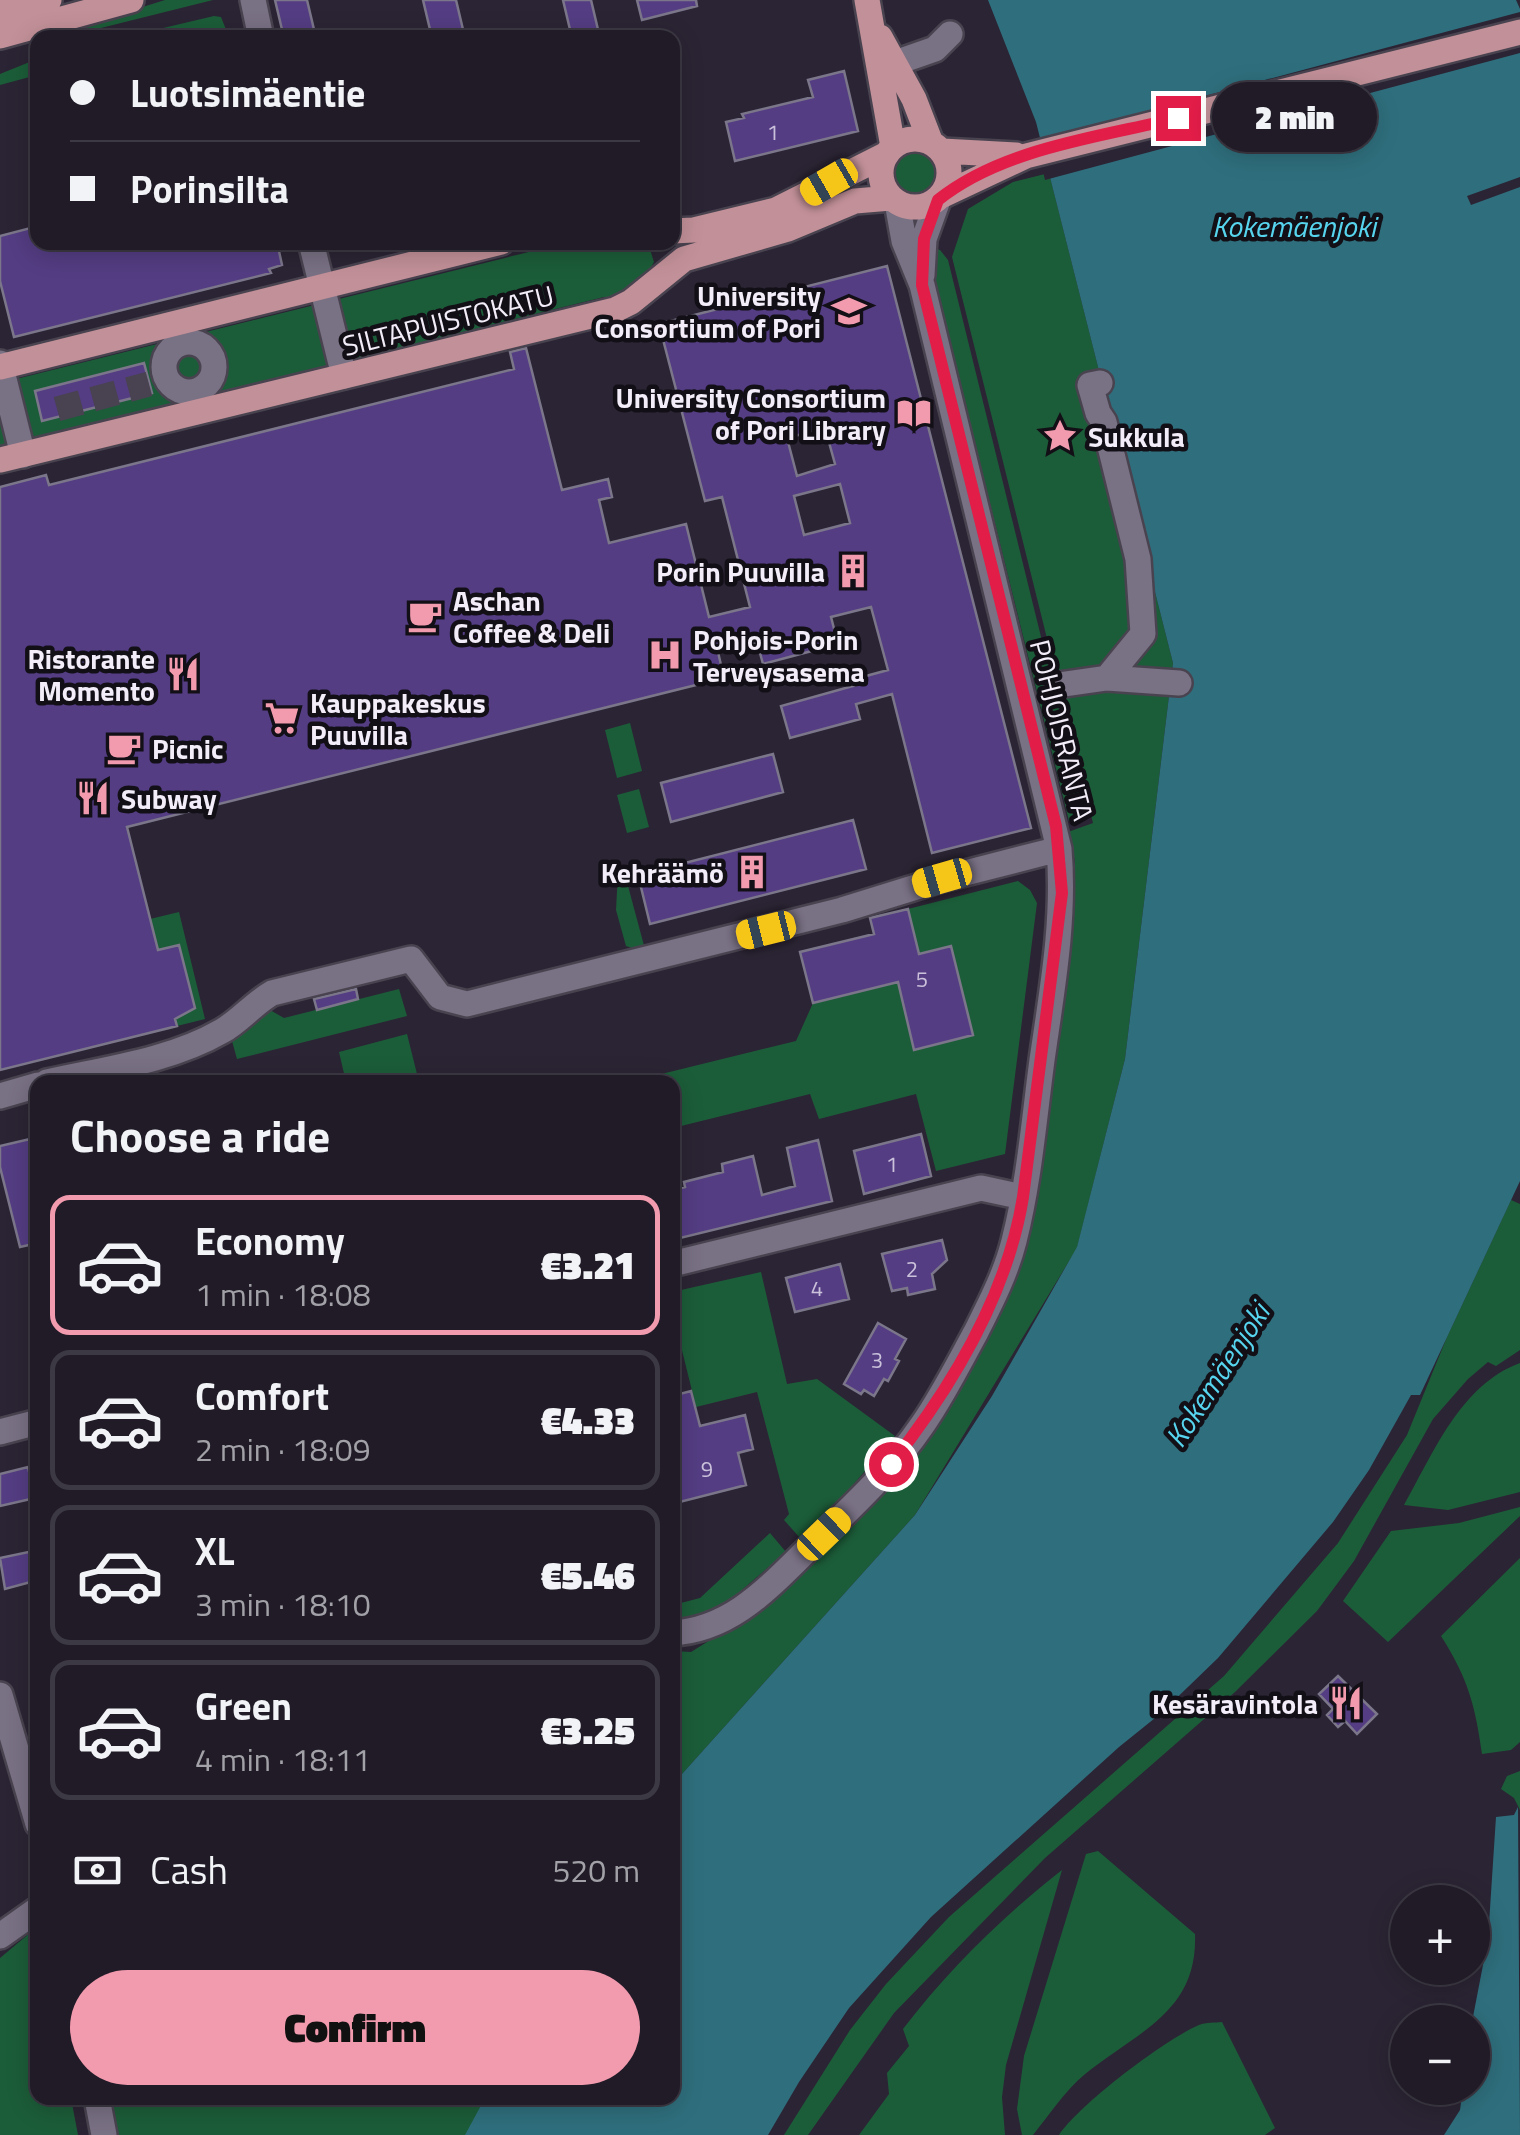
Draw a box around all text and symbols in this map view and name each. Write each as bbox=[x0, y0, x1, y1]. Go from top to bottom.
text: Luotsimäentie bbox=[130, 64, 365, 122]
callout: 2 min bbox=[1213, 83, 1378, 153]
text: 2 min bbox=[1255, 93, 1334, 141]
route end bbox=[1156, 96, 1201, 141]
house number: 1 bbox=[767, 115, 779, 149]
car bbox=[796, 154, 862, 210]
text: Porinsilta bbox=[130, 160, 289, 218]
water label: Kokemäenjoki bbox=[1212, 203, 1380, 249]
street label: SILTAPUISTOKATU bbox=[338, 273, 558, 367]
place label: University Consortium of Pori bbox=[594, 274, 821, 349]
school or university icon: University Consortium of Pori bbox=[830, 292, 868, 330]
place label: University Consortium of Pori Library bbox=[616, 376, 886, 451]
library icon: University Consortium of Pori Library bbox=[895, 394, 933, 432]
place label: Sukkula bbox=[1088, 415, 1185, 458]
place icon: Sukkula bbox=[1041, 417, 1079, 455]
place label: Porin Puuvilla bbox=[656, 550, 825, 593]
building icon: Porin Puuvilla bbox=[834, 552, 872, 590]
place label: Aschan Coffee & Deli bbox=[453, 579, 610, 654]
cafe icon: Aschan Coffee & Deli bbox=[406, 597, 444, 635]
place label: Pohjois-Porin Terveysasema bbox=[693, 618, 865, 693]
street label: POHJOISRANTA bbox=[1019, 635, 1105, 825]
hospital icon: Pohjois-Porin Terveysasema bbox=[646, 636, 684, 674]
place label: Ristorante Momento bbox=[27, 637, 155, 712]
restaurant icon: Ristorante Momento bbox=[164, 655, 202, 693]
place label: Kauppakeskus Puuvilla bbox=[310, 681, 486, 756]
supermarket icon: Kauppakeskus Puuvilla bbox=[263, 699, 301, 737]
place label: Picnic bbox=[152, 727, 223, 770]
cafe icon: Picnic bbox=[105, 729, 143, 767]
place label: Subway bbox=[121, 777, 217, 820]
restaurant icon: Subway bbox=[74, 779, 112, 817]
place label: Kehräämö bbox=[601, 851, 724, 894]
building icon: Kehräämö bbox=[733, 853, 771, 891]
car bbox=[909, 855, 975, 901]
car bbox=[733, 908, 799, 952]
house number: 5 bbox=[916, 962, 928, 996]
text: Choose a ride bbox=[70, 1101, 330, 1169]
house number: 1 bbox=[886, 1147, 898, 1181]
text: Economy bbox=[195, 1212, 345, 1270]
icon: car bbox=[75, 1220, 165, 1310]
text: €3.21 bbox=[541, 1236, 635, 1294]
house number: 2 bbox=[906, 1252, 918, 1286]
text: 1 min · 18:08 bbox=[195, 1270, 371, 1318]
house number: 4 bbox=[811, 1271, 823, 1305]
water label: Kokemäenjoki bbox=[1153, 1290, 1283, 1456]
house number: 3 bbox=[871, 1343, 883, 1377]
text: Comfort bbox=[195, 1367, 329, 1425]
icon: car bbox=[75, 1375, 165, 1465]
text: €4.33 bbox=[541, 1391, 635, 1449]
text: 2 min · 18:09 bbox=[195, 1425, 371, 1473]
route start bbox=[869, 1442, 914, 1487]
house number: 9 bbox=[701, 1452, 713, 1486]
car bbox=[792, 1502, 856, 1566]
text: XL bbox=[195, 1522, 235, 1580]
icon: car bbox=[75, 1530, 165, 1620]
text: €5.46 bbox=[541, 1546, 635, 1604]
text: 3 min · 18:10 bbox=[195, 1580, 371, 1628]
text: Green bbox=[195, 1677, 292, 1735]
place label: Kesäravintola bbox=[1152, 1682, 1318, 1725]
restaurant icon: Kesäravintola bbox=[1327, 1684, 1365, 1722]
icon: car bbox=[75, 1685, 165, 1775]
text: €3.25 bbox=[541, 1701, 635, 1759]
text: 4 min · 18:11 bbox=[195, 1735, 371, 1783]
text: Cash bbox=[150, 1841, 228, 1899]
icon: cash bbox=[70, 1843, 125, 1898]
text: 520 m bbox=[552, 1846, 640, 1894]
map controls bbox=[1390, 1885, 1490, 2105]
button: + bbox=[1390, 1885, 1490, 1985]
button: Confirm bbox=[70, 1970, 640, 2085]
button: − bbox=[1390, 2005, 1490, 2105]

